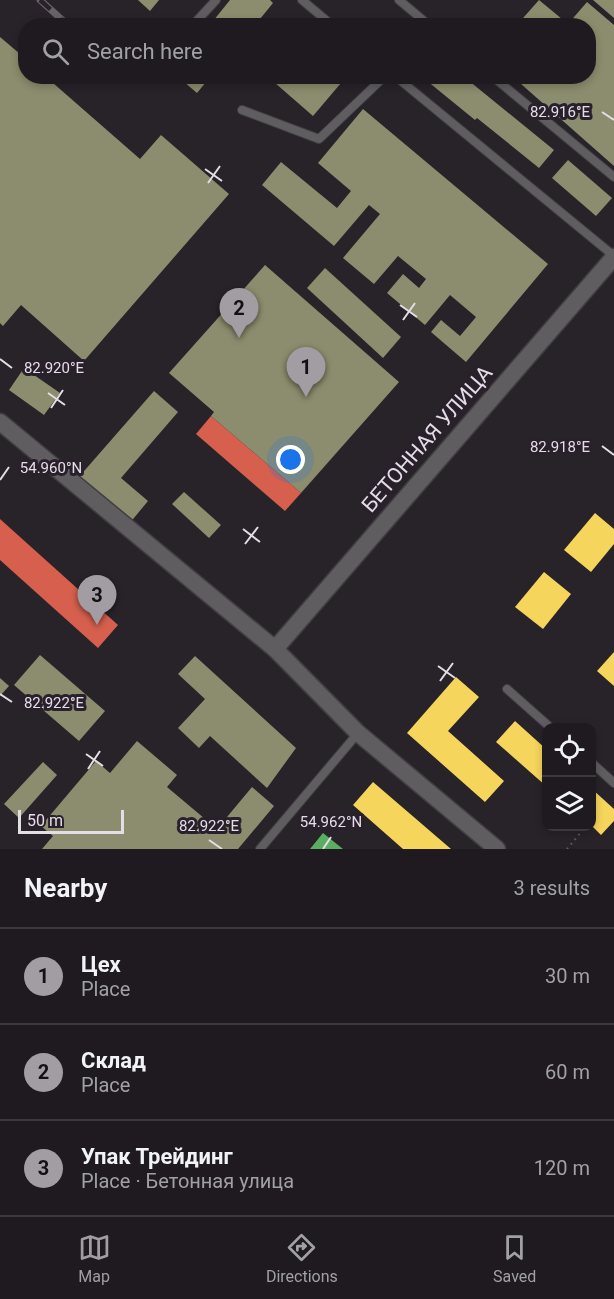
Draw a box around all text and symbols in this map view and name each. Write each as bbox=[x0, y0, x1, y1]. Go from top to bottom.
search box bbox=[18, 18, 596, 84]
icon: search bbox=[39, 35, 72, 68]
text: Search here bbox=[87, 39, 203, 64]
text: 82.916°E bbox=[530, 103, 591, 121]
pin: 2 bbox=[220, 288, 258, 338]
pin: 1 bbox=[286, 348, 326, 397]
text: 82.920°E bbox=[24, 359, 85, 377]
street label: БЕТОННАЯ УЛИЦА bbox=[357, 361, 497, 517]
text: 82.918°E bbox=[530, 438, 591, 456]
your location bbox=[276, 445, 305, 474]
text: 54.960°N bbox=[20, 459, 82, 477]
pin: 3 bbox=[78, 576, 116, 625]
text: 82.922°E bbox=[24, 694, 85, 712]
map controls bbox=[542, 723, 596, 831]
button: locate bbox=[542, 723, 596, 777]
button: layers bbox=[542, 777, 596, 831]
scale bar bbox=[18, 807, 124, 834]
text: 50 m bbox=[27, 811, 63, 830]
text: 54.962°N bbox=[300, 813, 362, 831]
text: 82.922°E bbox=[179, 817, 240, 835]
text: Nearby bbox=[24, 873, 107, 903]
text: 3 results bbox=[514, 876, 590, 900]
text: Цех bbox=[81, 952, 121, 977]
text: 1 bbox=[38, 964, 49, 988]
text: 30 m bbox=[545, 964, 590, 988]
text: Place bbox=[81, 977, 130, 1001]
text: Склад bbox=[81, 1048, 146, 1073]
text: 2 bbox=[38, 1060, 49, 1084]
text: 60 m bbox=[545, 1060, 590, 1084]
text: Place bbox=[81, 1073, 130, 1097]
text: Упак Трейдинг bbox=[81, 1144, 233, 1169]
text: 3 bbox=[38, 1156, 49, 1180]
text: 120 m bbox=[534, 1156, 590, 1180]
text: Place · Бетонная улица bbox=[81, 1169, 294, 1193]
tab: Map bbox=[78, 1231, 111, 1286]
tab: Directions bbox=[266, 1231, 338, 1286]
tab: Saved bbox=[493, 1231, 536, 1286]

